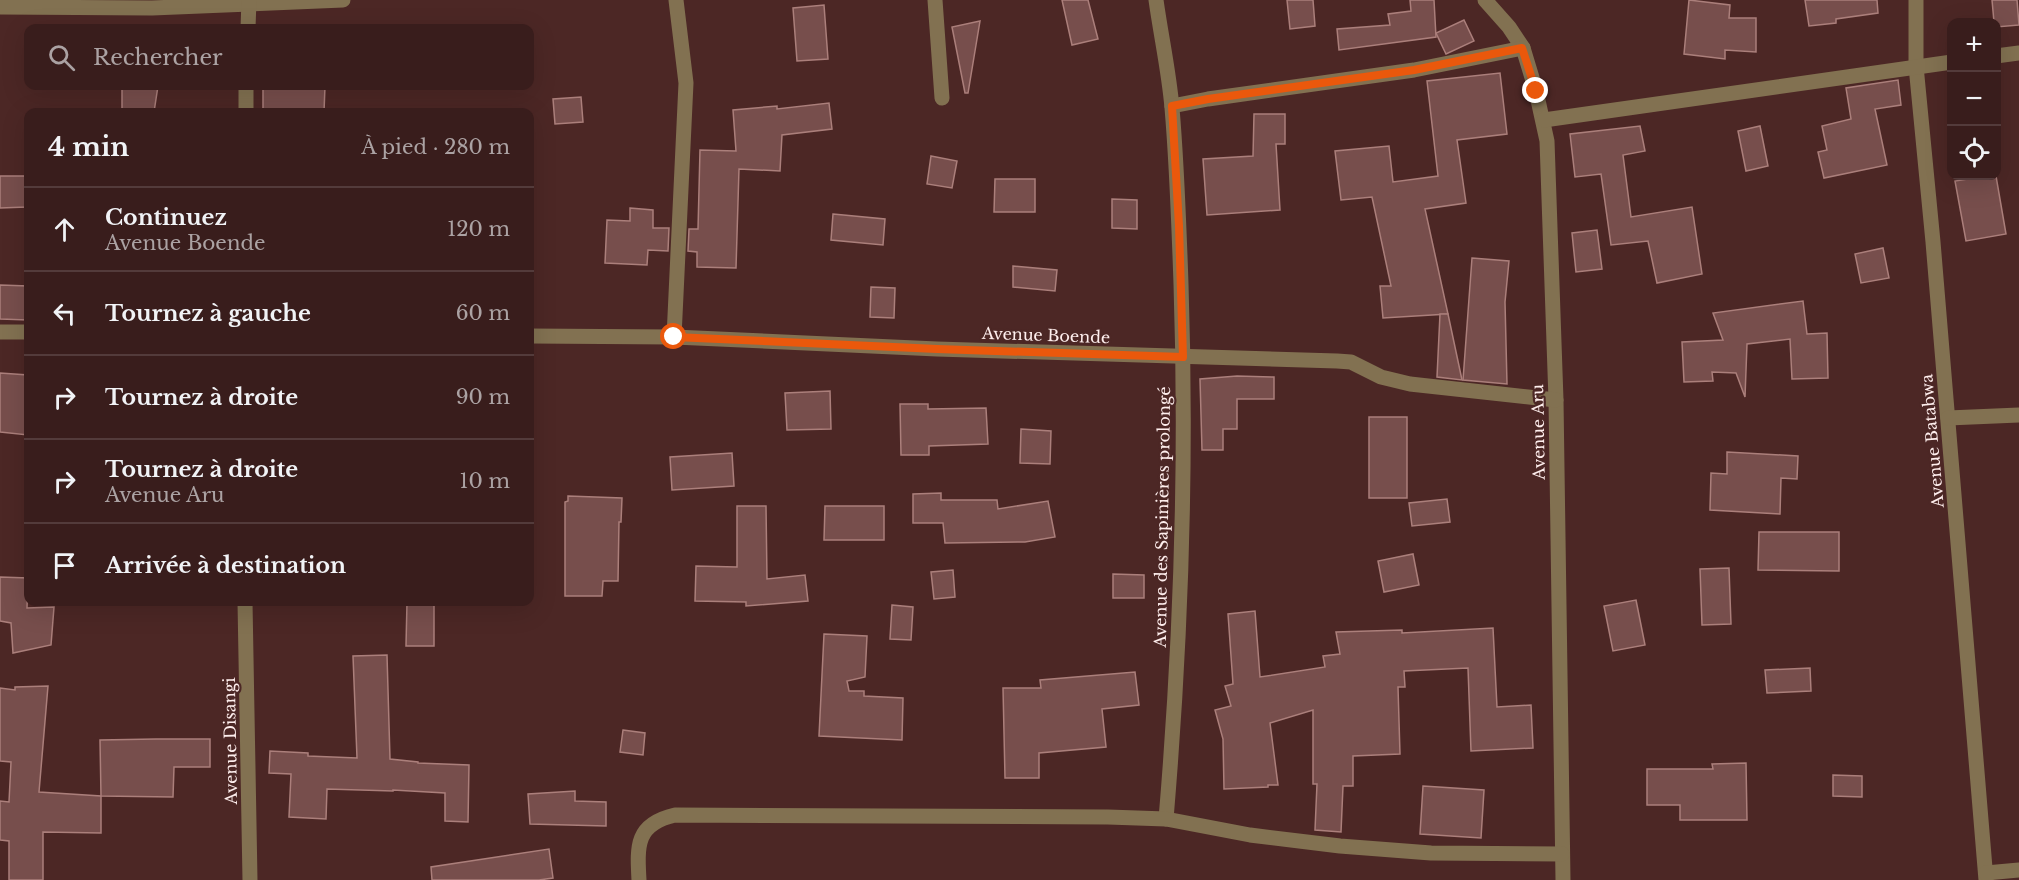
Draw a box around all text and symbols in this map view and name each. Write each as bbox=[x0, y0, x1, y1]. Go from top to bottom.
map controls bbox=[1947, 18, 2001, 180]
button: + bbox=[1947, 18, 2001, 72]
search box bbox=[24, 24, 534, 90]
icon: search bbox=[45, 41, 78, 74]
text: Rechercher bbox=[93, 44, 223, 71]
button: − bbox=[1947, 72, 2001, 126]
route end bbox=[1522, 77, 1548, 103]
button: locate bbox=[1947, 126, 2001, 180]
text: 4 min bbox=[48, 131, 129, 163]
text: À pied · 280 m bbox=[361, 135, 510, 159]
text: Continuez bbox=[105, 204, 227, 231]
icon: ahead bbox=[48, 213, 81, 246]
text: 120 m bbox=[447, 217, 510, 241]
text: Avenue Boende bbox=[105, 231, 266, 255]
icon: left bbox=[48, 297, 81, 330]
text: Tournez à gauche bbox=[105, 300, 311, 327]
text: 60 m bbox=[456, 301, 510, 325]
route start bbox=[660, 323, 686, 349]
street label: Avenue Boende bbox=[980, 323, 1111, 347]
street label: Avenue Batabwa bbox=[1916, 373, 1948, 510]
icon: right bbox=[48, 381, 81, 414]
text: Tournez à droite bbox=[105, 384, 298, 411]
street label: Avenue Aru bbox=[1527, 384, 1549, 481]
text: 90 m bbox=[456, 385, 510, 409]
street label: Avenue des Sapinières prolongé bbox=[1150, 386, 1174, 649]
text: Tournez à droite bbox=[105, 456, 298, 483]
icon: right bbox=[48, 465, 81, 498]
text: 10 m bbox=[460, 469, 510, 493]
text: Avenue Aru bbox=[105, 483, 224, 507]
icon: arrive bbox=[48, 549, 81, 582]
text: Arrivée à destination bbox=[105, 552, 346, 579]
street label: Avenue Disangi bbox=[219, 677, 241, 806]

